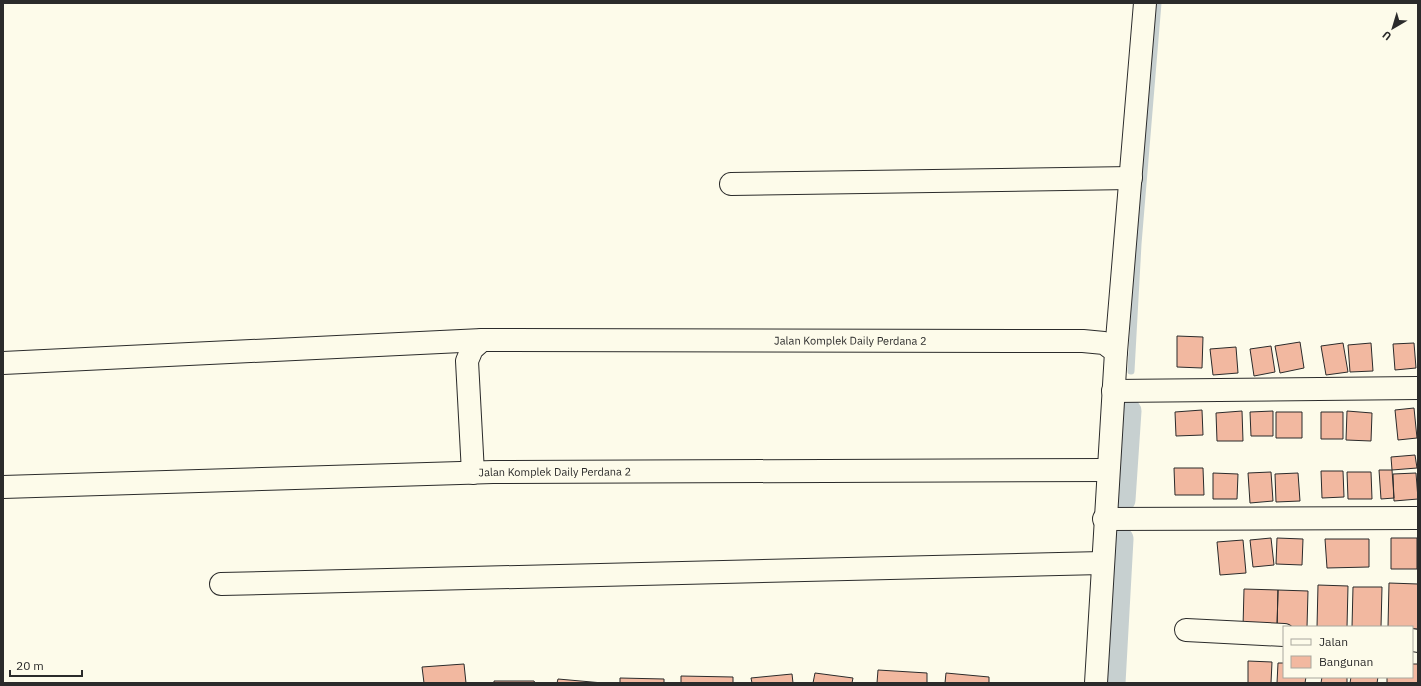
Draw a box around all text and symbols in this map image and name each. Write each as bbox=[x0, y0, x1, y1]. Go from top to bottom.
north arrow bbox=[1373, 8, 1413, 48]
text: U bbox=[1380, 28, 1394, 44]
street label: Jalan Komplek Daily Perdana 2 bbox=[774, 333, 927, 348]
street label: Jalan Komplek Daily Perdana 2 bbox=[478, 465, 631, 479]
legend bbox=[1283, 626, 1413, 678]
text: Jalan bbox=[1319, 634, 1348, 649]
scale bar bbox=[10, 652, 82, 678]
text: Bangunan bbox=[1319, 654, 1373, 669]
text: 20 m bbox=[16, 658, 44, 673]

